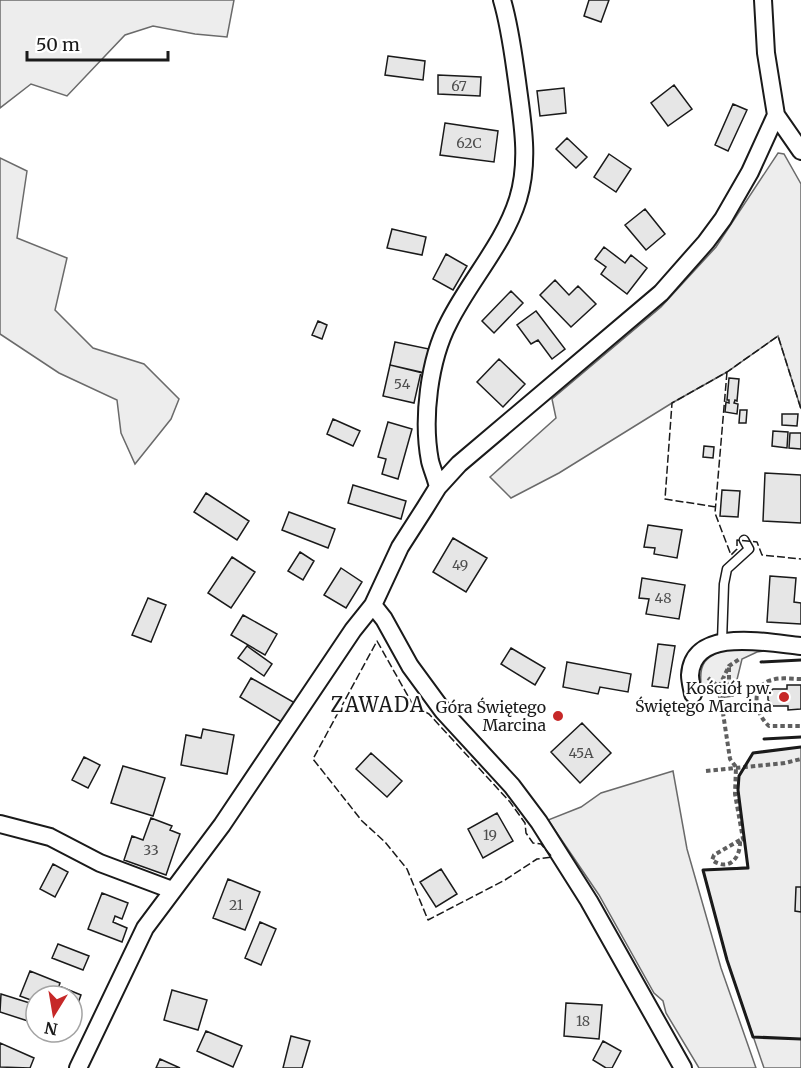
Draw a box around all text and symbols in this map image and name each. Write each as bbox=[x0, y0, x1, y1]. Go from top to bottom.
scale bar bbox=[27, 24, 168, 62]
text: 50 m bbox=[36, 33, 80, 56]
house number: 67 bbox=[451, 77, 467, 95]
house number: 62C bbox=[456, 134, 482, 152]
house number: 54 bbox=[394, 375, 411, 393]
house number: 49 bbox=[452, 556, 468, 574]
house number: 48 bbox=[655, 589, 671, 607]
place label: Kościół pw. Świętego Marcina bbox=[635, 678, 772, 716]
marker: Kościół pw. Świętego Marcina bbox=[777, 690, 791, 704]
district label: ZAWADA bbox=[330, 692, 426, 717]
place label: Góra Świętego Marcina bbox=[436, 697, 546, 735]
marker: Góra Świętego Marcina bbox=[551, 709, 565, 723]
house number: 45A bbox=[568, 744, 594, 762]
house number: 19 bbox=[483, 826, 497, 844]
house number: 33 bbox=[143, 841, 159, 859]
house number: 21 bbox=[229, 896, 243, 914]
north arrow bbox=[24, 984, 84, 1044]
house number: 18 bbox=[576, 1012, 590, 1030]
text: N bbox=[43, 1018, 59, 1040]

